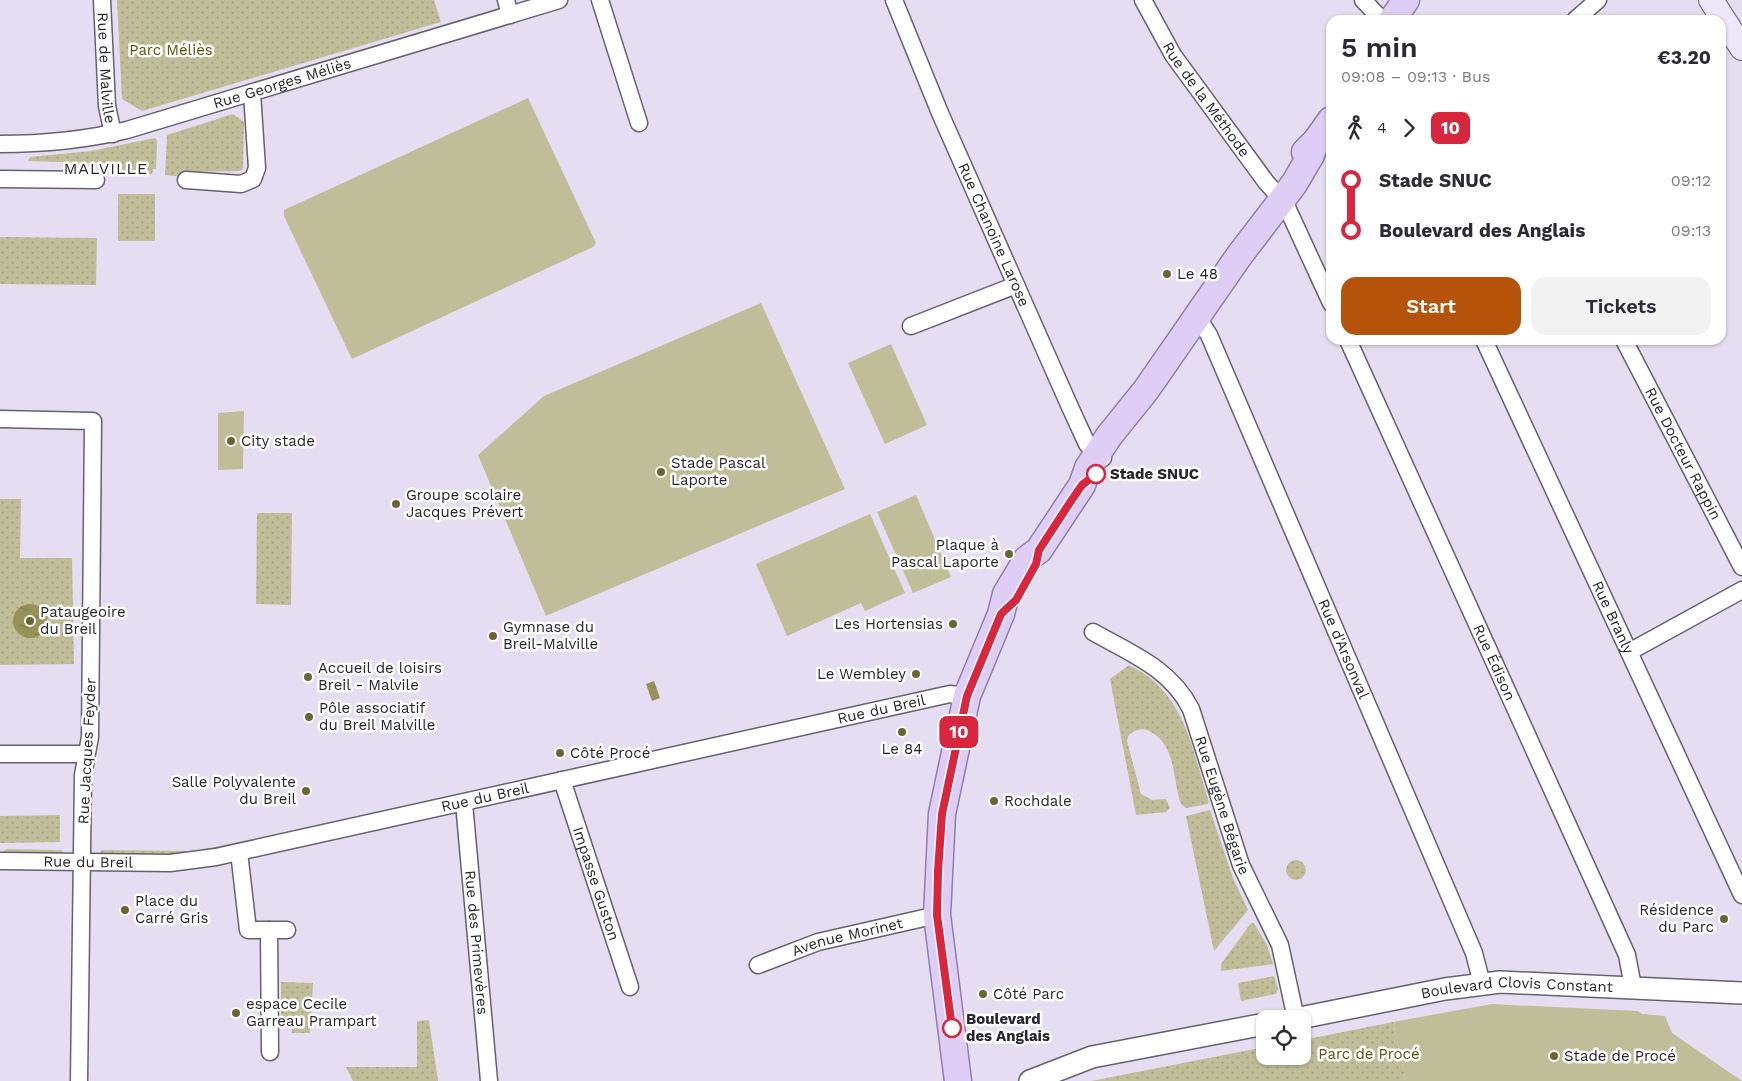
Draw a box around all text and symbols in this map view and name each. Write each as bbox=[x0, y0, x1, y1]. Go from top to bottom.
street label: Rue de Malville bbox=[94, 12, 119, 125]
text: 5 min bbox=[1341, 31, 1418, 64]
street label: Rue de la Méthode bbox=[1159, 39, 1254, 161]
park label: Parc Méliès bbox=[129, 41, 213, 59]
text: €3.20 bbox=[1657, 46, 1711, 69]
street label: Rue Georges Méliès bbox=[211, 54, 353, 113]
text: 09:08 – 09:13 · Bus bbox=[1341, 67, 1490, 86]
icon: walk bbox=[1341, 114, 1369, 142]
icon: forward bbox=[1395, 114, 1423, 142]
text: 10 bbox=[1441, 117, 1460, 138]
text: 4 bbox=[1377, 118, 1387, 137]
district label: MALVILLE bbox=[64, 159, 148, 178]
street label: Rue Chanoine Larose bbox=[954, 160, 1033, 309]
text: Stade SNUC bbox=[1379, 169, 1492, 192]
text: 09:12 bbox=[1671, 171, 1711, 190]
text: Boulevard des Anglais bbox=[1379, 219, 1585, 242]
text: 09:13 bbox=[1671, 221, 1711, 240]
place label: Le 48 bbox=[1177, 265, 1218, 283]
marker: Le 48 bbox=[1161, 268, 1173, 280]
button: Start bbox=[1341, 277, 1521, 335]
button: Tickets bbox=[1531, 277, 1711, 335]
street label: Rue Docteur Rappin bbox=[1641, 384, 1725, 523]
place label: City stade bbox=[241, 432, 315, 450]
marker: City stade bbox=[225, 435, 237, 447]
place label: Stade Pascal Laporte bbox=[671, 454, 766, 489]
marker: Stade SNUC bbox=[1086, 464, 1106, 484]
place label: Stade SNUC bbox=[1110, 465, 1199, 483]
marker: Stade Pascal Laporte bbox=[655, 466, 667, 478]
place label: Groupe scolaire Jacques Prévert bbox=[406, 486, 524, 521]
marker: Groupe scolaire Jacques Prévert bbox=[390, 498, 402, 510]
place label: Plaque à Pascal Laporte bbox=[891, 536, 1000, 571]
marker: Plaque à Pascal Laporte bbox=[1003, 548, 1015, 560]
street label: Rue Branly bbox=[1588, 578, 1638, 657]
street label: Rue d'Arsonval bbox=[1314, 596, 1373, 702]
place label: Pataugeoire du Breil bbox=[40, 603, 126, 638]
marker: Pataugeoire du Breil bbox=[24, 615, 36, 627]
place label: Les Hortensias bbox=[835, 615, 943, 633]
place label: Gymnase du Breil-Malville bbox=[503, 618, 598, 653]
marker: Les Hortensias bbox=[947, 618, 959, 630]
street label: Rue Édison bbox=[1469, 621, 1519, 703]
marker: Gymnase du Breil-Malville bbox=[487, 630, 499, 642]
place label: Accueil de loisirs Breil - Malvile bbox=[318, 659, 442, 694]
place label: Le Wembley bbox=[817, 665, 906, 683]
marker: Le Wembley bbox=[910, 668, 922, 680]
marker: Accueil de loisirs Breil - Malvile bbox=[302, 671, 314, 683]
street label: Rue Jacques Feyder bbox=[74, 677, 100, 825]
street label: Rue du Breil bbox=[836, 691, 927, 728]
place label: Pôle associatif du Breil Malville bbox=[319, 699, 435, 734]
marker: Pôle associatif du Breil Malville bbox=[303, 711, 315, 723]
line badge: 10 bbox=[936, 716, 982, 748]
text: 10 bbox=[949, 721, 969, 742]
marker: Le 84 bbox=[896, 726, 908, 738]
street label: Rue Eugène Bégarie bbox=[1191, 734, 1253, 878]
place label: Le 84 bbox=[882, 740, 922, 758]
place label: Côté Procé bbox=[570, 744, 650, 762]
marker: Côté Procé bbox=[554, 747, 566, 759]
place label: Salle Polyvalente du Breil bbox=[172, 773, 296, 808]
street label: Rue du Breil bbox=[439, 779, 531, 816]
marker: Salle Polyvalente du Breil bbox=[300, 785, 312, 797]
place label: Rochdale bbox=[1004, 792, 1072, 810]
marker: Rochdale bbox=[988, 795, 1000, 807]
street label: Impasse Guston bbox=[569, 824, 623, 943]
street label: Rue du Breil bbox=[43, 853, 133, 872]
street label: Rue des Primevères bbox=[461, 869, 492, 1015]
place label: Place du Carré Gris bbox=[135, 892, 209, 927]
place label: Résidence du Parc bbox=[1639, 901, 1714, 936]
marker: Place du Carré Gris bbox=[119, 904, 131, 916]
marker: Résidence du Parc bbox=[1718, 913, 1730, 925]
street label: Avenue Morinet bbox=[789, 914, 905, 960]
street label: Boulevard Clovis Constant bbox=[1419, 973, 1614, 1003]
place label: Côté Parc bbox=[993, 985, 1064, 1003]
marker: Côté Parc bbox=[977, 988, 989, 1000]
place label: espace Cecile Garreau Prampart bbox=[246, 995, 377, 1030]
marker: espace Cecile Garreau Prampart bbox=[230, 1007, 242, 1019]
place label: Boulevard des Anglais bbox=[966, 1010, 1050, 1045]
map controls bbox=[1256, 1010, 1311, 1065]
button: locate bbox=[1256, 1010, 1311, 1065]
marker: Boulevard des Anglais bbox=[942, 1018, 962, 1038]
park label: Parc de Procé bbox=[1318, 1045, 1420, 1063]
place label: Stade de Procé bbox=[1564, 1047, 1676, 1065]
marker: Stade de Procé bbox=[1548, 1050, 1560, 1062]

